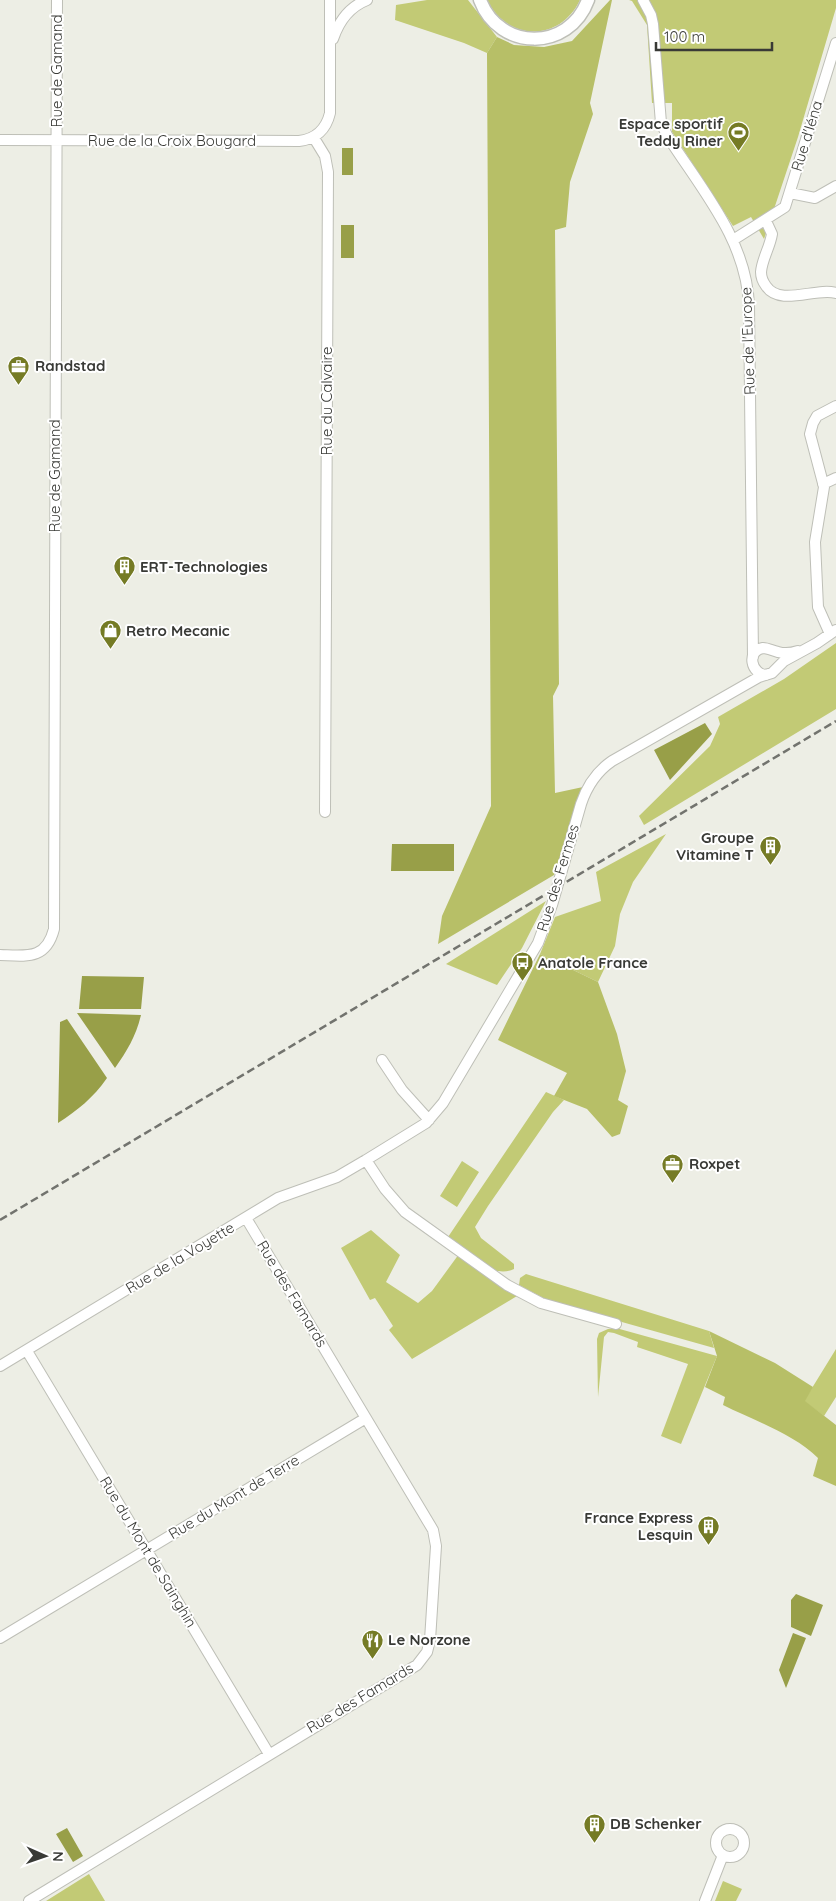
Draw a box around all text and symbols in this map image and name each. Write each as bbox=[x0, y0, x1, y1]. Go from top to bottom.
street label: Rue de Gamand bbox=[47, 15, 66, 127]
scale bar bbox=[656, 20, 772, 52]
text: 100 m bbox=[664, 27, 705, 46]
street label: Rue d'Iéna bbox=[787, 98, 826, 174]
place label: Espace sportif Teddy Riner bbox=[619, 114, 723, 150]
sports icon: Espace sportif Teddy Riner bbox=[727, 121, 751, 152]
street label: Rue de la Croix Bougard bbox=[88, 131, 256, 150]
street label: Rue de l'Europe bbox=[736, 287, 759, 395]
street label: Rue du Calvaire bbox=[317, 346, 336, 456]
office icon: Randstad bbox=[7, 354, 31, 385]
place label: Randstad bbox=[35, 356, 105, 375]
street label: Rue de Gamand bbox=[45, 420, 64, 532]
building icon: ERT-Technologies bbox=[112, 555, 136, 586]
place label: ERT-Technologies bbox=[140, 557, 268, 576]
shop icon: Retro Mecanic bbox=[98, 619, 122, 650]
place label: Retro Mecanic bbox=[126, 621, 230, 640]
street label: Rue des Fermes bbox=[532, 822, 583, 934]
place label: Groupe Vitamine T bbox=[676, 828, 754, 864]
building icon: Groupe Vitamine T bbox=[758, 835, 782, 866]
bus stop icon: Anatole France bbox=[510, 951, 534, 982]
place label: Anatole France bbox=[538, 953, 648, 972]
office icon: Roxpet bbox=[661, 1152, 685, 1183]
place label: Roxpet bbox=[689, 1154, 740, 1173]
street label: Rue de la Voyette bbox=[122, 1218, 238, 1298]
street label: Rue des Famards bbox=[253, 1237, 332, 1351]
street label: Rue du Mont de Terre bbox=[165, 1450, 303, 1543]
street label: Rue du Mont de Sainghin bbox=[96, 1473, 201, 1631]
place label: France Express Lesquin bbox=[584, 1508, 693, 1544]
building icon: France Express Lesquin bbox=[697, 1515, 721, 1546]
restaurant icon: Le Norzone bbox=[360, 1628, 384, 1659]
place label: Le Norzone bbox=[388, 1630, 471, 1649]
street label: Rue des Famards bbox=[303, 1658, 417, 1737]
building icon: DB Schenker bbox=[582, 1812, 606, 1843]
place label: DB Schenker bbox=[610, 1814, 702, 1833]
north arrow bbox=[20, 1831, 70, 1881]
text: N bbox=[49, 1851, 67, 1862]

